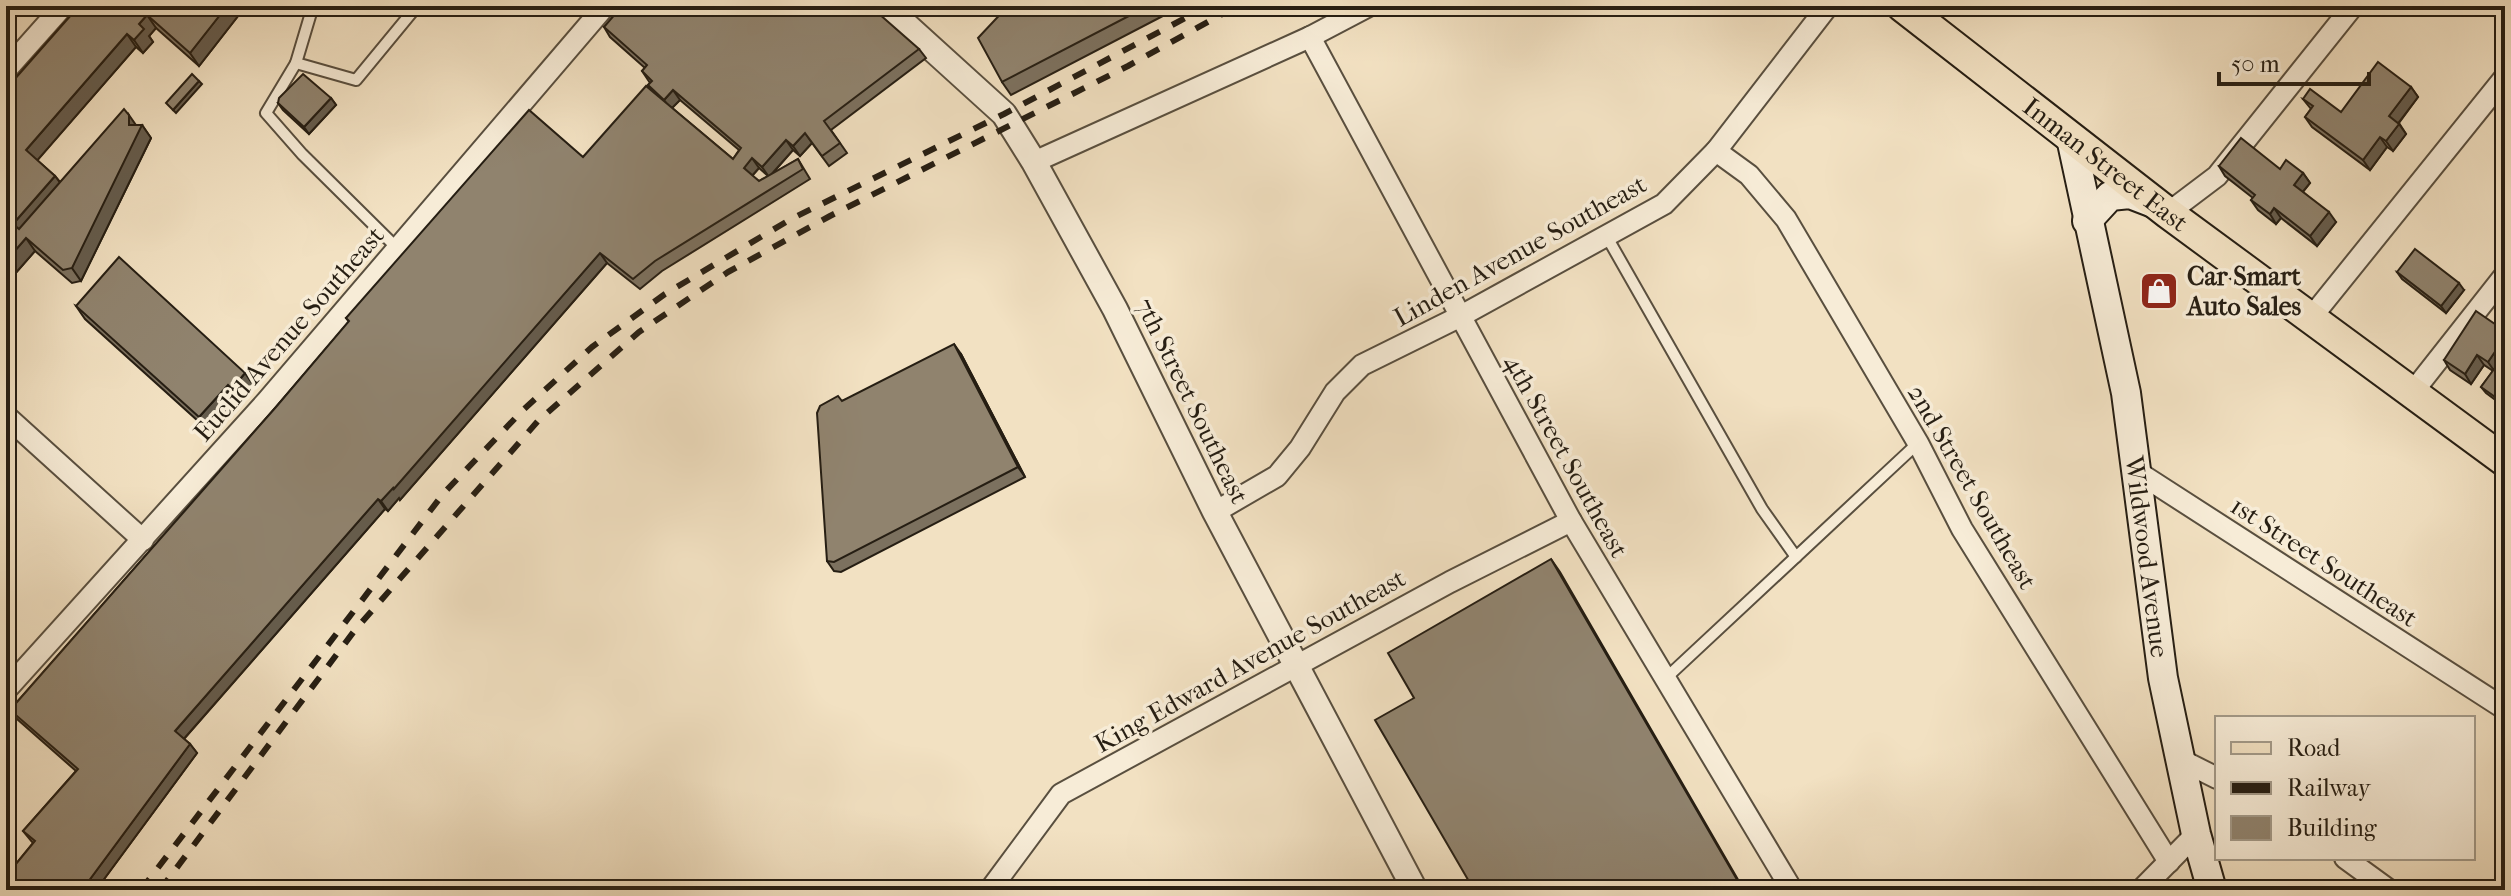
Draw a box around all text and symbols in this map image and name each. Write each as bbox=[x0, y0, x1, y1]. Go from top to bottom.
scale bar bbox=[2219, 36, 2369, 86]
text: 50 m bbox=[2231, 50, 2280, 78]
street label: Inman Street East bbox=[2017, 91, 2195, 239]
street label: Linden Avenue Southeast bbox=[1388, 168, 1652, 333]
street label: Euclid Avenue Southeast bbox=[187, 220, 391, 448]
place label: Car Smart Auto Sales bbox=[2185, 261, 2302, 322]
shop icon: Car Smart Auto Sales bbox=[2138, 270, 2180, 312]
street label: 7th Street Southeast bbox=[1129, 293, 1255, 509]
street label: 4th Street Southeast bbox=[1497, 349, 1635, 564]
street label: 2nd Street Southeast bbox=[1901, 379, 2043, 595]
street label: Wildwood Avenue bbox=[2119, 453, 2176, 660]
street label: 1st Street Southeast bbox=[2225, 490, 2424, 634]
street label: King Edward Avenue Southeast bbox=[1089, 562, 1411, 760]
legend bbox=[2215, 716, 2475, 860]
text: Road bbox=[2287, 734, 2341, 762]
text: Railway bbox=[2287, 774, 2372, 802]
text: Building bbox=[2287, 814, 2378, 842]

